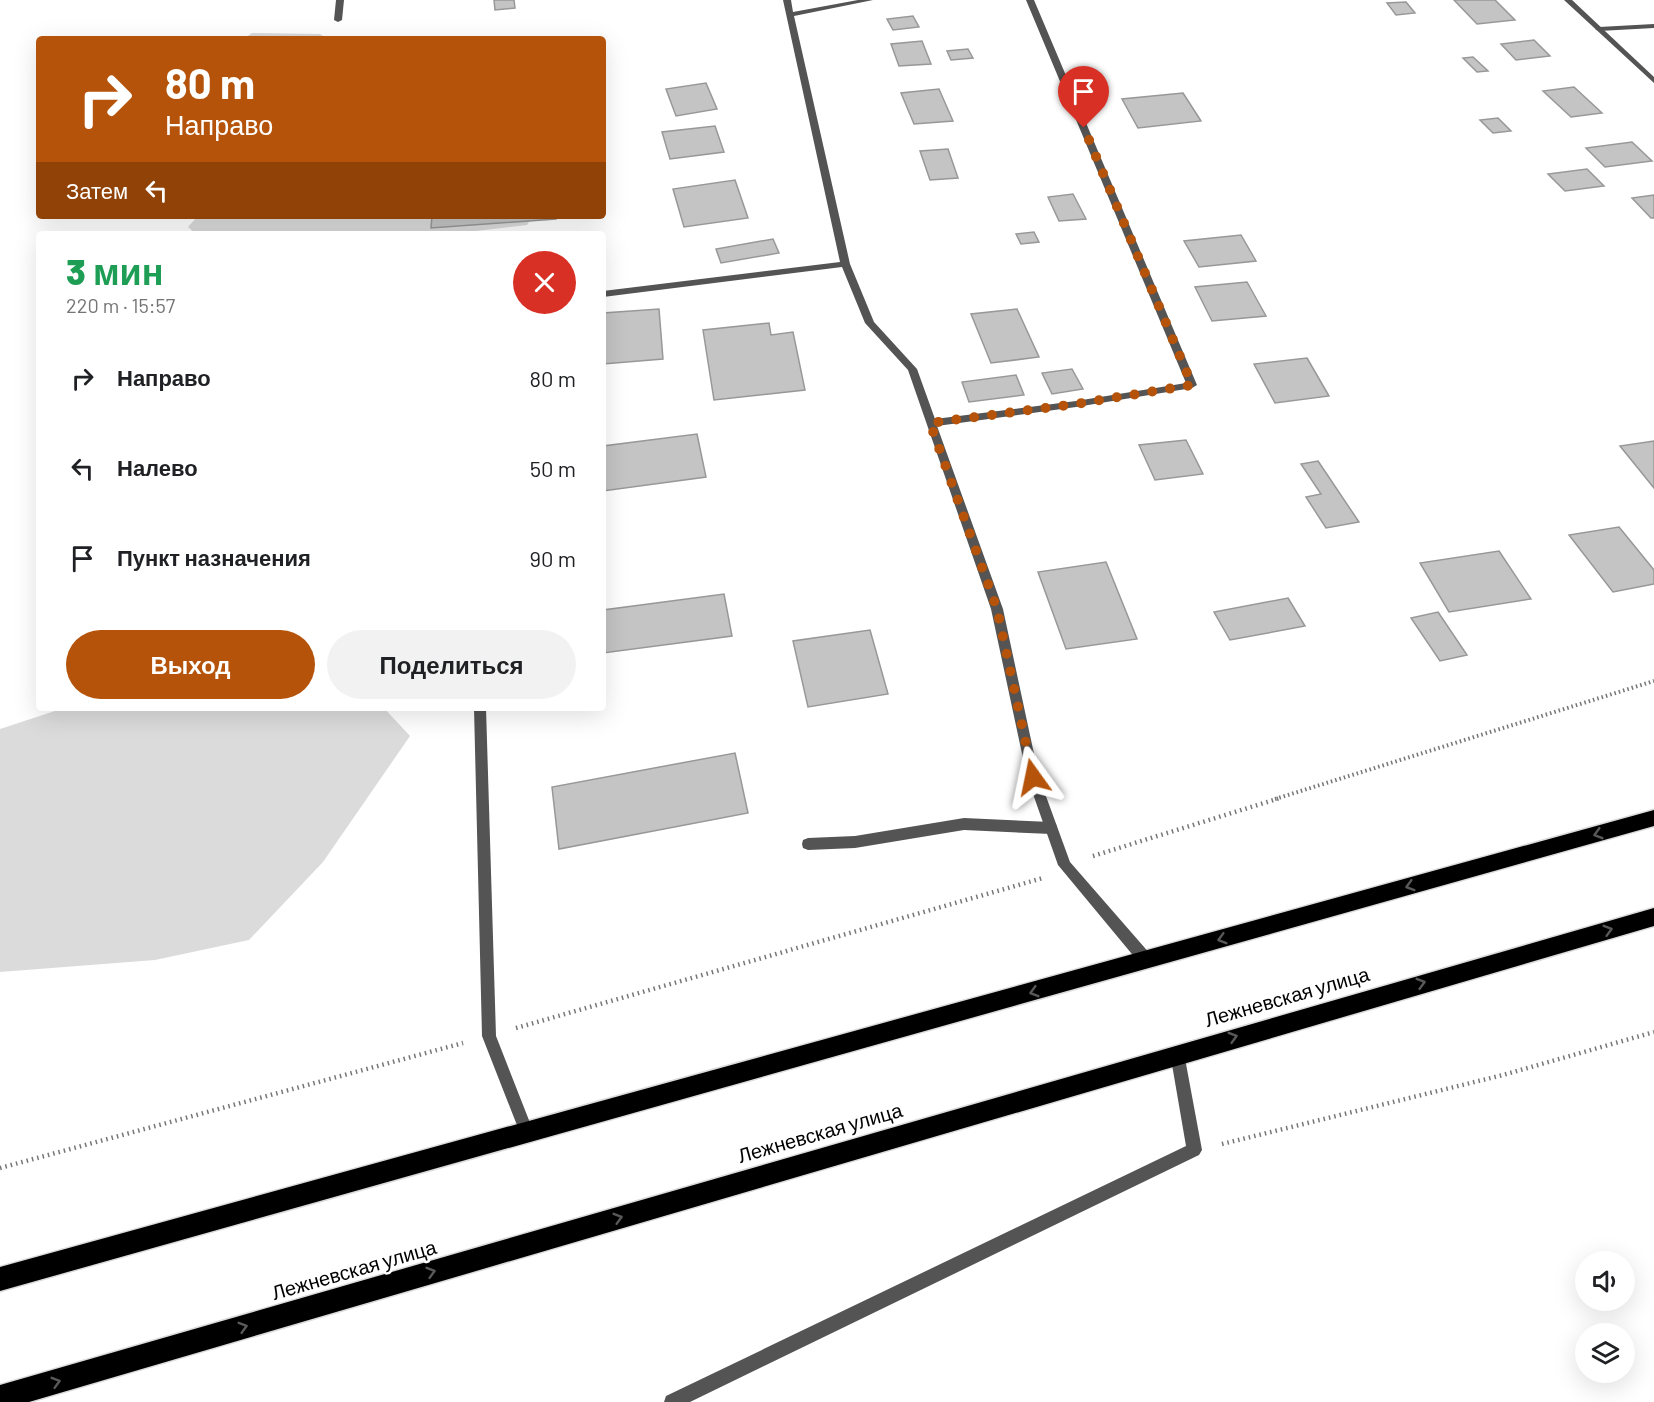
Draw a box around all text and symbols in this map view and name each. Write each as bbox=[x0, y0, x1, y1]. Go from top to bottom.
text: 80 m bbox=[165, 57, 255, 107]
icon: right bbox=[66, 60, 144, 138]
pin bbox=[1058, 66, 1109, 128]
icon: arrive bbox=[1067, 75, 1100, 108]
text: Направо bbox=[165, 108, 273, 140]
icon: left bbox=[140, 174, 173, 207]
text: Затем bbox=[66, 177, 128, 203]
text: 3 мин bbox=[66, 249, 163, 292]
button: close bbox=[513, 251, 576, 314]
text: 220 m · 15:57 bbox=[66, 293, 175, 317]
icon: right bbox=[66, 362, 99, 395]
text: Направо bbox=[117, 364, 211, 390]
text: 80 m bbox=[530, 365, 576, 391]
icon: left bbox=[66, 452, 99, 485]
text: Налево bbox=[117, 454, 198, 480]
text: 50 m bbox=[530, 455, 576, 481]
icon: arrive bbox=[66, 542, 99, 575]
text: Пункт назначения bbox=[117, 544, 311, 570]
text: 90 m bbox=[530, 545, 576, 571]
button: Выход bbox=[66, 630, 315, 699]
button: Поделиться bbox=[327, 630, 576, 699]
position arrow bbox=[1001, 745, 1065, 809]
one-way arrow bbox=[1593, 826, 1603, 839]
one-way arrow bbox=[1405, 879, 1416, 891]
one-way arrow bbox=[1602, 925, 1613, 937]
one-way arrow bbox=[1217, 932, 1228, 944]
street label: Лежневская улица bbox=[1202, 961, 1373, 1031]
one-way arrow bbox=[1416, 978, 1426, 991]
one-way arrow bbox=[1029, 984, 1039, 997]
one-way arrow bbox=[1227, 1032, 1238, 1044]
street label: Лежневская улица bbox=[735, 1097, 906, 1167]
one-way arrow bbox=[612, 1213, 623, 1225]
street label: Лежневская улица bbox=[269, 1234, 440, 1304]
map controls bbox=[1575, 1251, 1635, 1383]
button: sound bbox=[1575, 1251, 1635, 1311]
one-way arrow bbox=[425, 1267, 436, 1279]
one-way arrow bbox=[237, 1322, 248, 1334]
button: layers bbox=[1575, 1323, 1635, 1383]
one-way arrow bbox=[51, 1376, 61, 1389]

